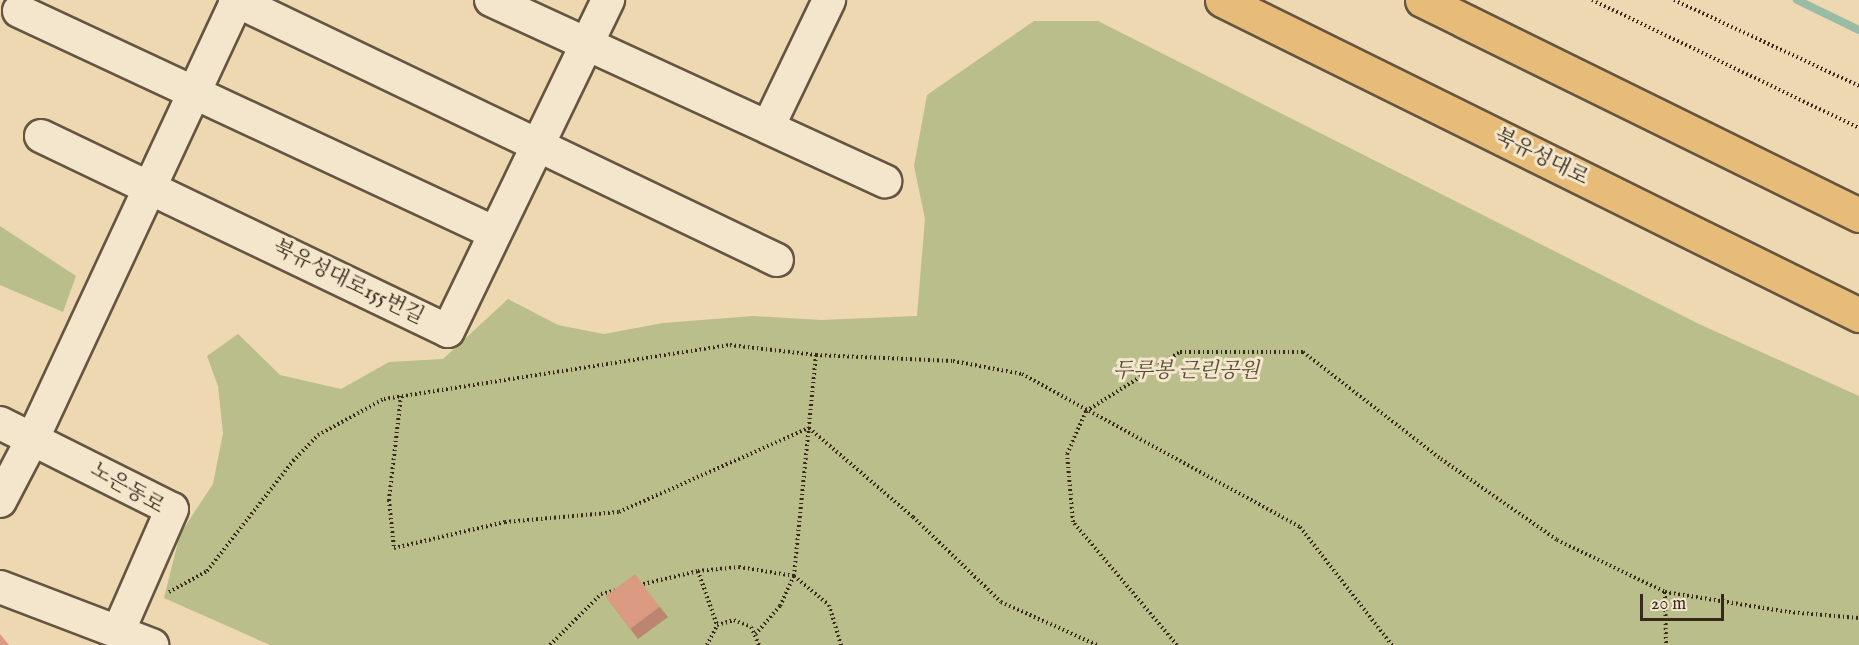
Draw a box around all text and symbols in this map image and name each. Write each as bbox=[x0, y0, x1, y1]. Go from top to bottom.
street label: 북유성대로 bbox=[1490, 124, 1592, 192]
street label: 북유성대로155번길 bbox=[268, 236, 428, 330]
park label: 두루봉 근린공원 bbox=[1113, 359, 1259, 385]
street label: 노은동로 bbox=[86, 458, 168, 520]
scale bar bbox=[1643, 582, 1727, 620]
text: 20 m bbox=[1651, 593, 1686, 616]

